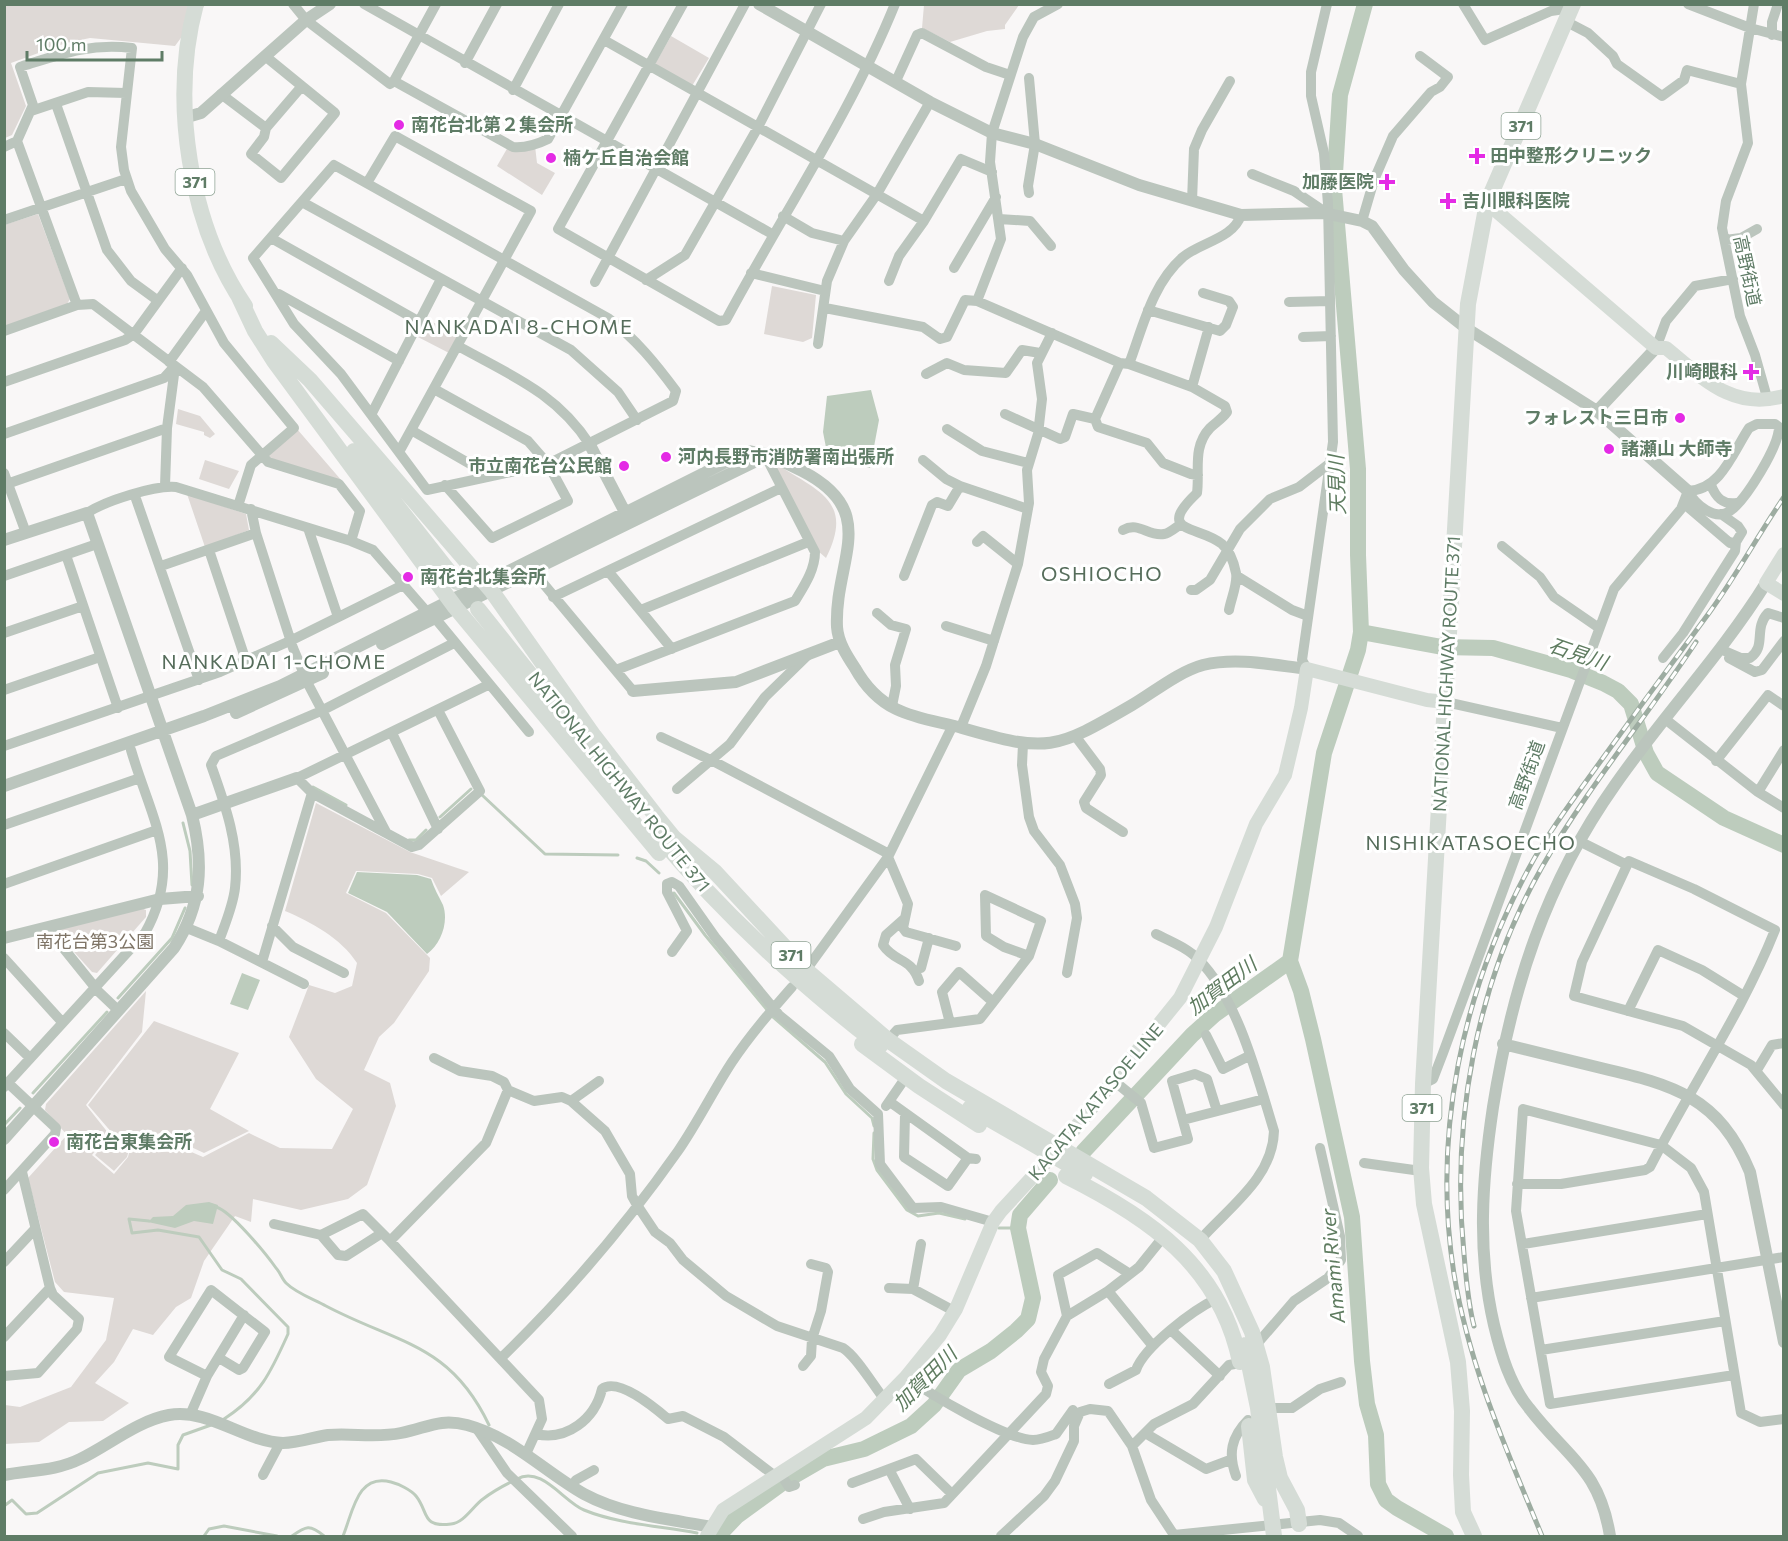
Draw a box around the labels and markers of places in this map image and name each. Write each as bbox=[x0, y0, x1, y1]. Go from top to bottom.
place label: 南花台北第２集会所 bbox=[411, 113, 573, 135]
marker: 南花台北第２集会所 bbox=[392, 118, 406, 132]
place label: 田中整形クリニック bbox=[1490, 144, 1652, 166]
place label: 楠ケ丘自治会館 bbox=[563, 146, 689, 168]
marker: 田中整形クリニック bbox=[1468, 147, 1486, 165]
marker: 楠ケ丘自治会館 bbox=[544, 151, 558, 165]
place label: 加藤医院 bbox=[1302, 170, 1374, 192]
marker: 加藤医院 bbox=[1378, 173, 1396, 191]
place label: 吉川眼科医院 bbox=[1462, 189, 1570, 211]
marker: 吉川眼科医院 bbox=[1439, 192, 1457, 210]
place label: 川崎眼科 bbox=[1666, 360, 1738, 382]
marker: 川崎眼科 bbox=[1742, 363, 1760, 381]
place label: フォレスト三日市 bbox=[1524, 406, 1668, 428]
marker: フォレスト三日市 bbox=[1673, 411, 1687, 425]
place label: 諸瀬山 大師寺 bbox=[1621, 437, 1732, 459]
marker: 諸瀬山 大師寺 bbox=[1602, 442, 1616, 456]
place label: 河内長野市消防署南出張所 bbox=[678, 445, 894, 467]
marker: 河内長野市消防署南出張所 bbox=[659, 450, 673, 464]
place label: 市立南花台公民館 bbox=[468, 454, 612, 476]
marker: 市立南花台公民館 bbox=[617, 459, 631, 473]
place label: 南花台北集会所 bbox=[420, 565, 546, 587]
marker: 南花台北集会所 bbox=[401, 570, 415, 584]
place label: 南花台東集会所 bbox=[66, 1130, 192, 1152]
marker: 南花台東集会所 bbox=[47, 1135, 61, 1149]

